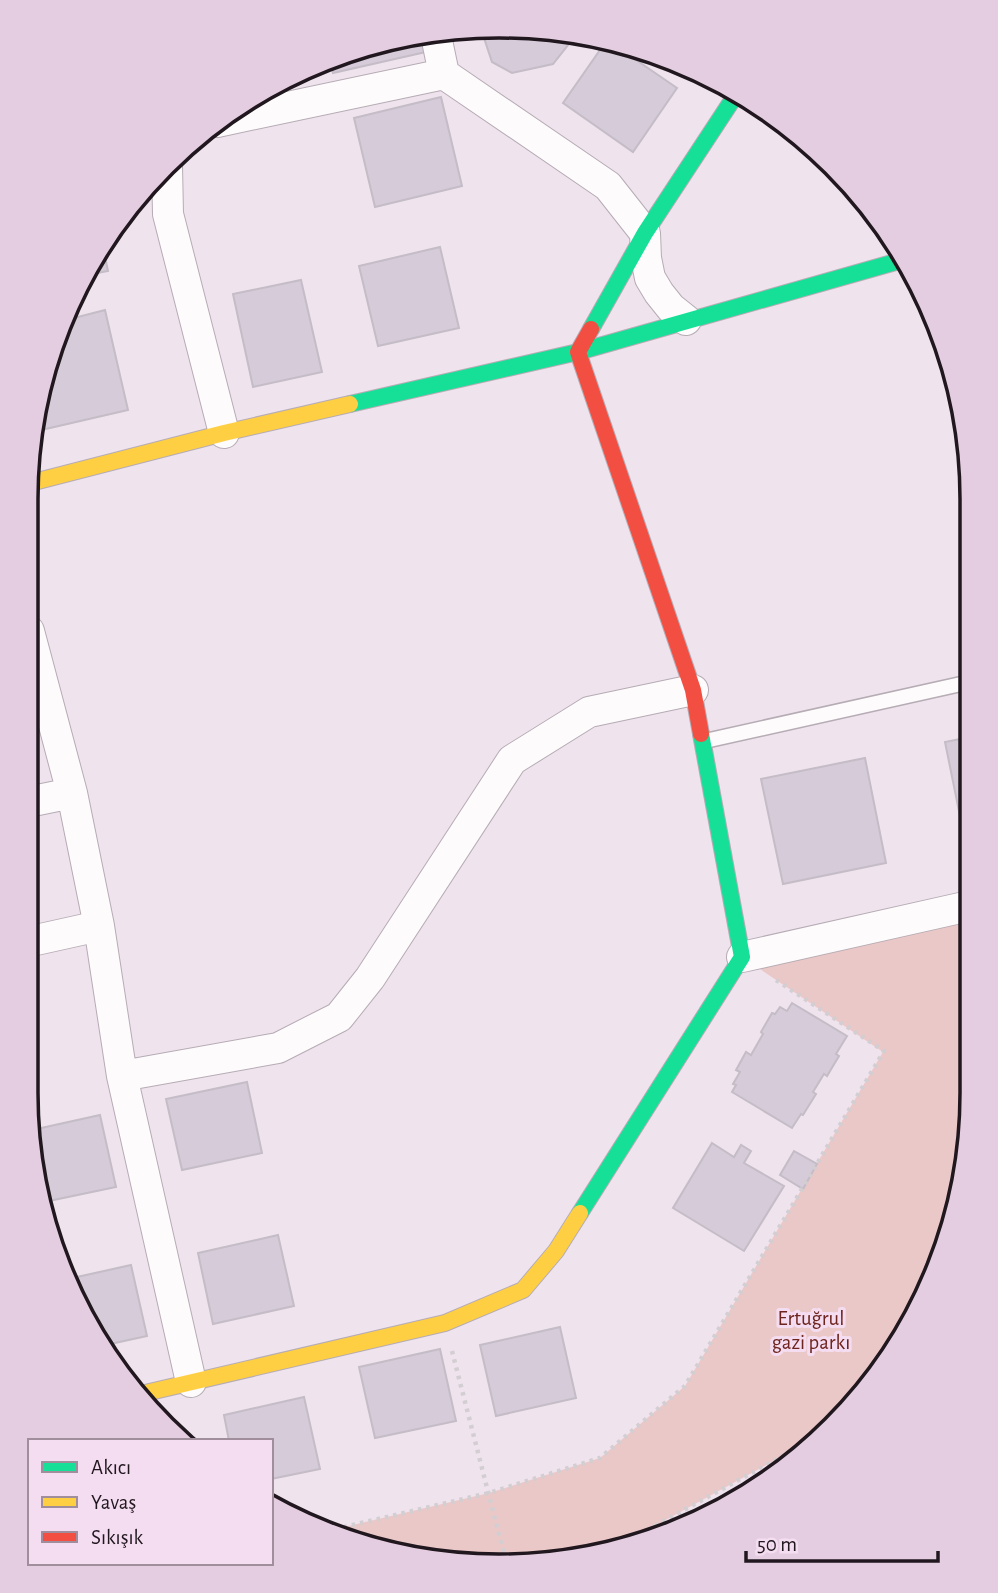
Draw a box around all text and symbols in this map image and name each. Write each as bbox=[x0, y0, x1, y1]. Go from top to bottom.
park label: Ertuğrul gazi parkı bbox=[772, 1308, 850, 1353]
legend bbox=[28, 1439, 273, 1565]
text: Akıcı bbox=[91, 1457, 131, 1478]
text: Yavaş bbox=[91, 1492, 136, 1513]
scale bar bbox=[746, 1520, 939, 1564]
text: Sıkışık bbox=[91, 1527, 144, 1548]
text: 50 m bbox=[757, 1534, 797, 1555]

